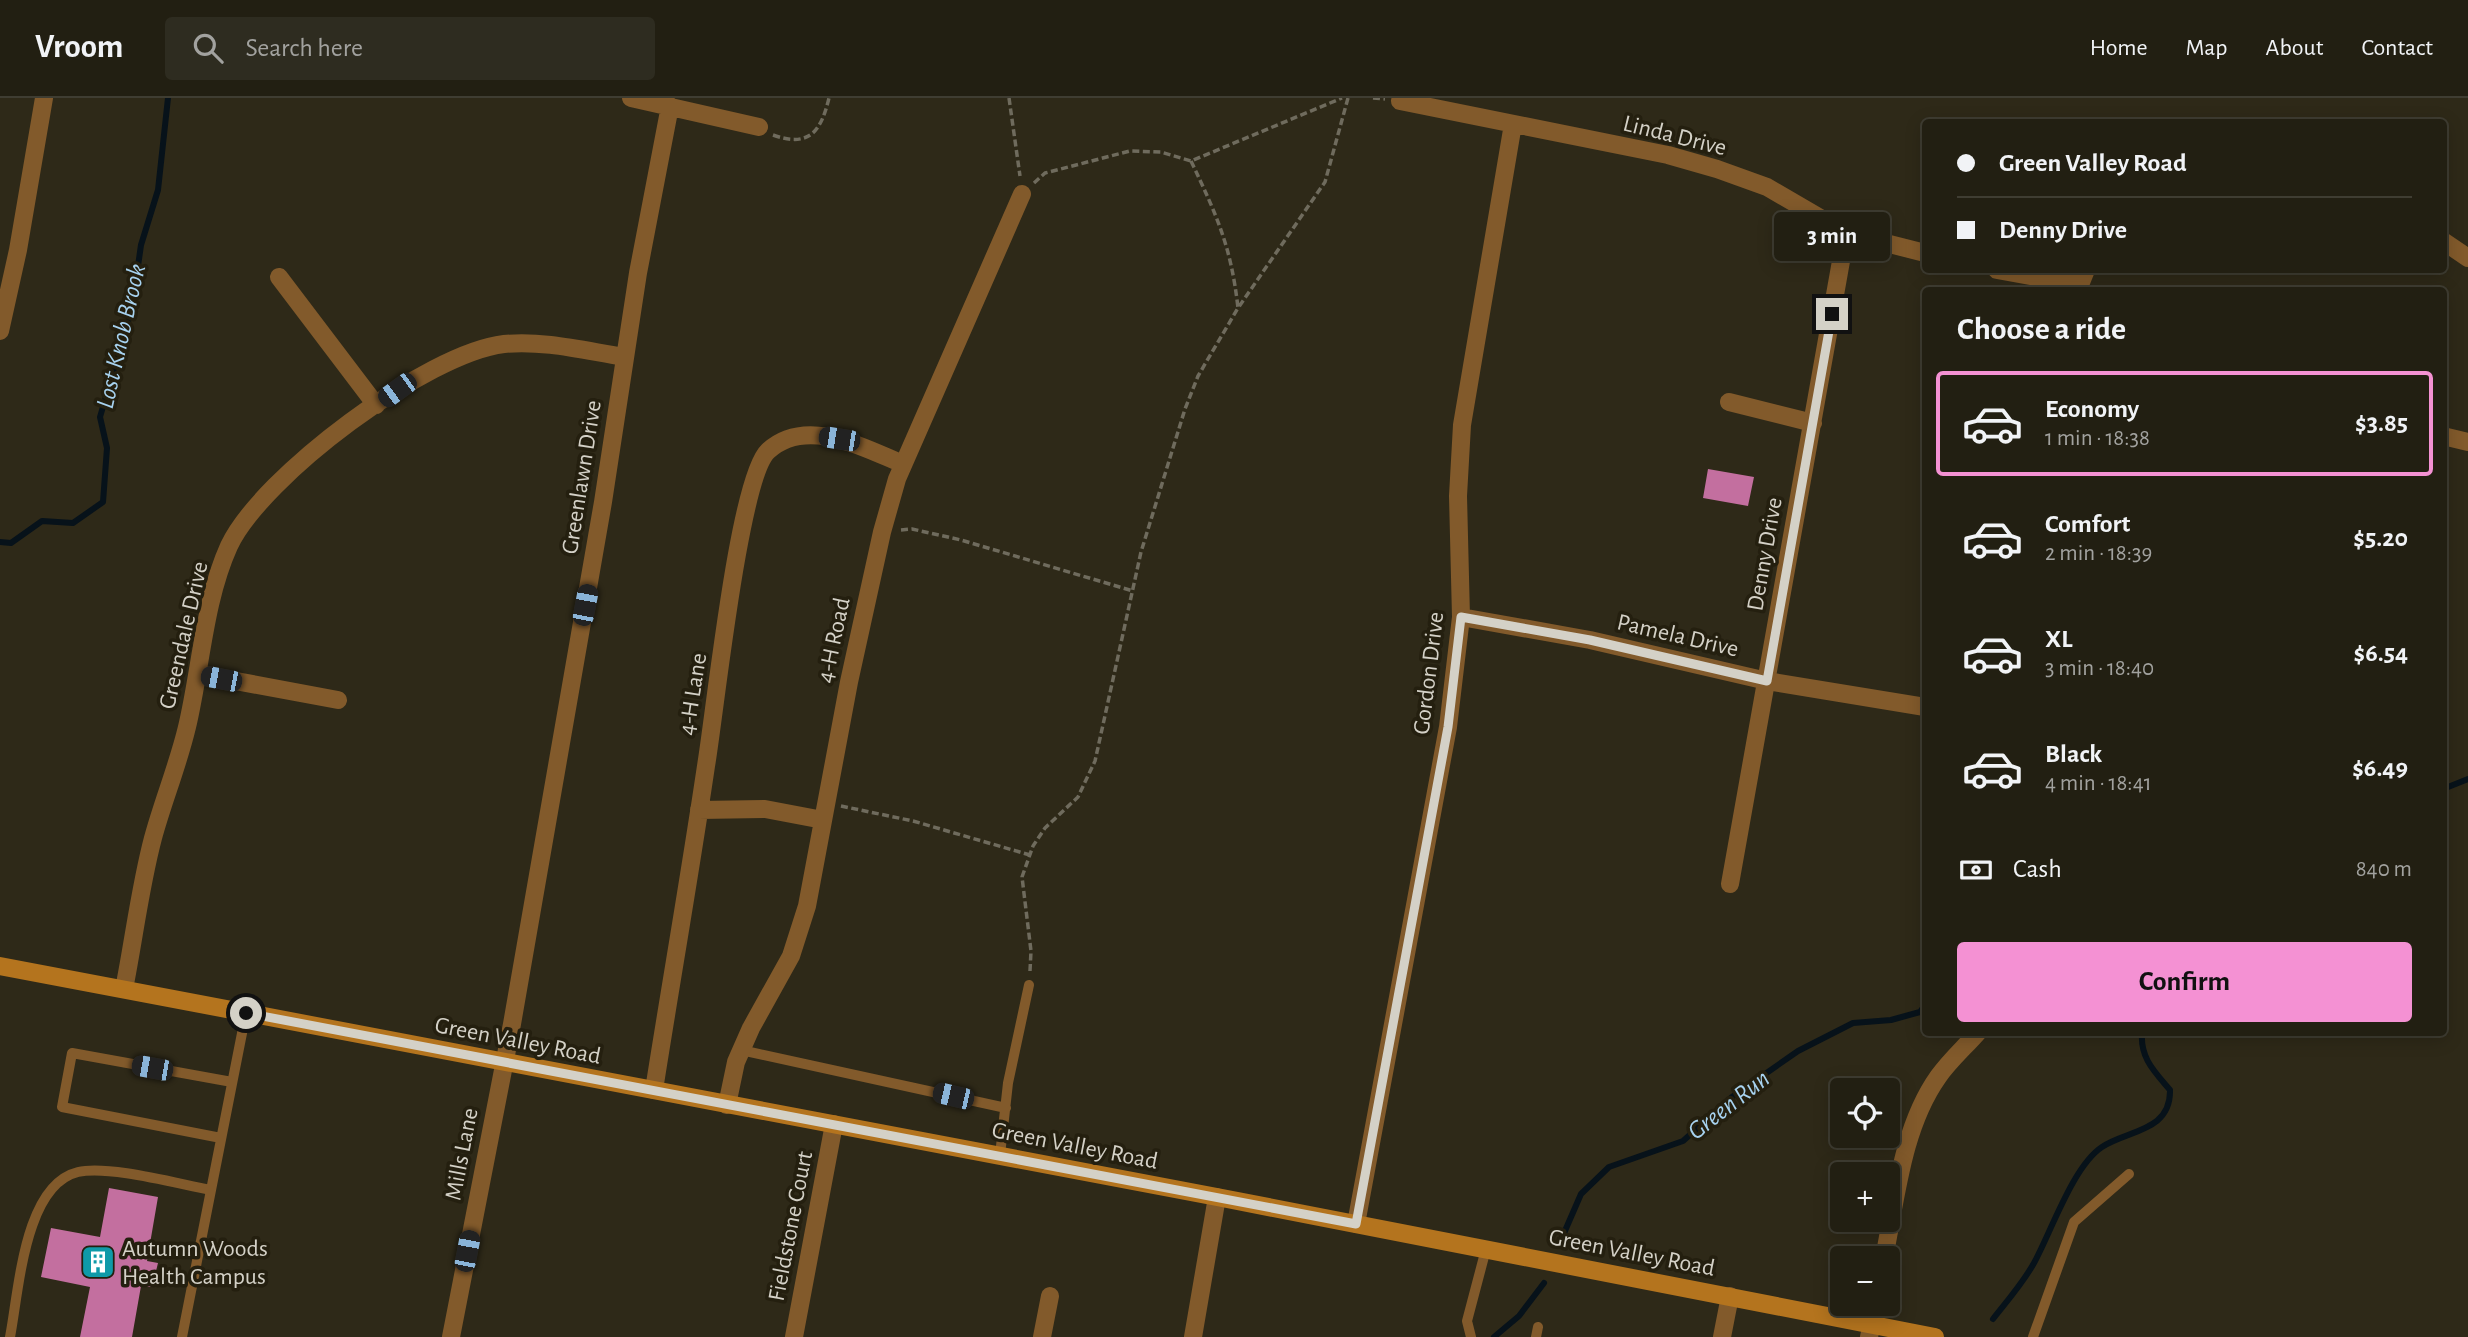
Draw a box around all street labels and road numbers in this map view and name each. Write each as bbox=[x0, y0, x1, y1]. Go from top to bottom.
street label: Linda Drive bbox=[1621, 112, 1729, 160]
street label: Greenlawn Drive bbox=[558, 399, 606, 556]
street label: Denny Drive bbox=[1743, 496, 1787, 613]
street label: Greendale Drive bbox=[155, 559, 213, 711]
street label: 4-H Road bbox=[813, 595, 855, 685]
street label: Gordon Drive bbox=[1410, 610, 1448, 736]
street label: Pamela Drive bbox=[1615, 610, 1741, 662]
street label: 4-H Lane bbox=[675, 651, 711, 737]
street label: Green Valley Road bbox=[433, 1013, 603, 1069]
street label: Mills Lane bbox=[441, 1106, 483, 1202]
street label: Green Valley Road bbox=[990, 1118, 1160, 1174]
street label: Fieldstone Court bbox=[765, 1149, 817, 1303]
street label: Green Valley Road bbox=[1547, 1225, 1717, 1281]

